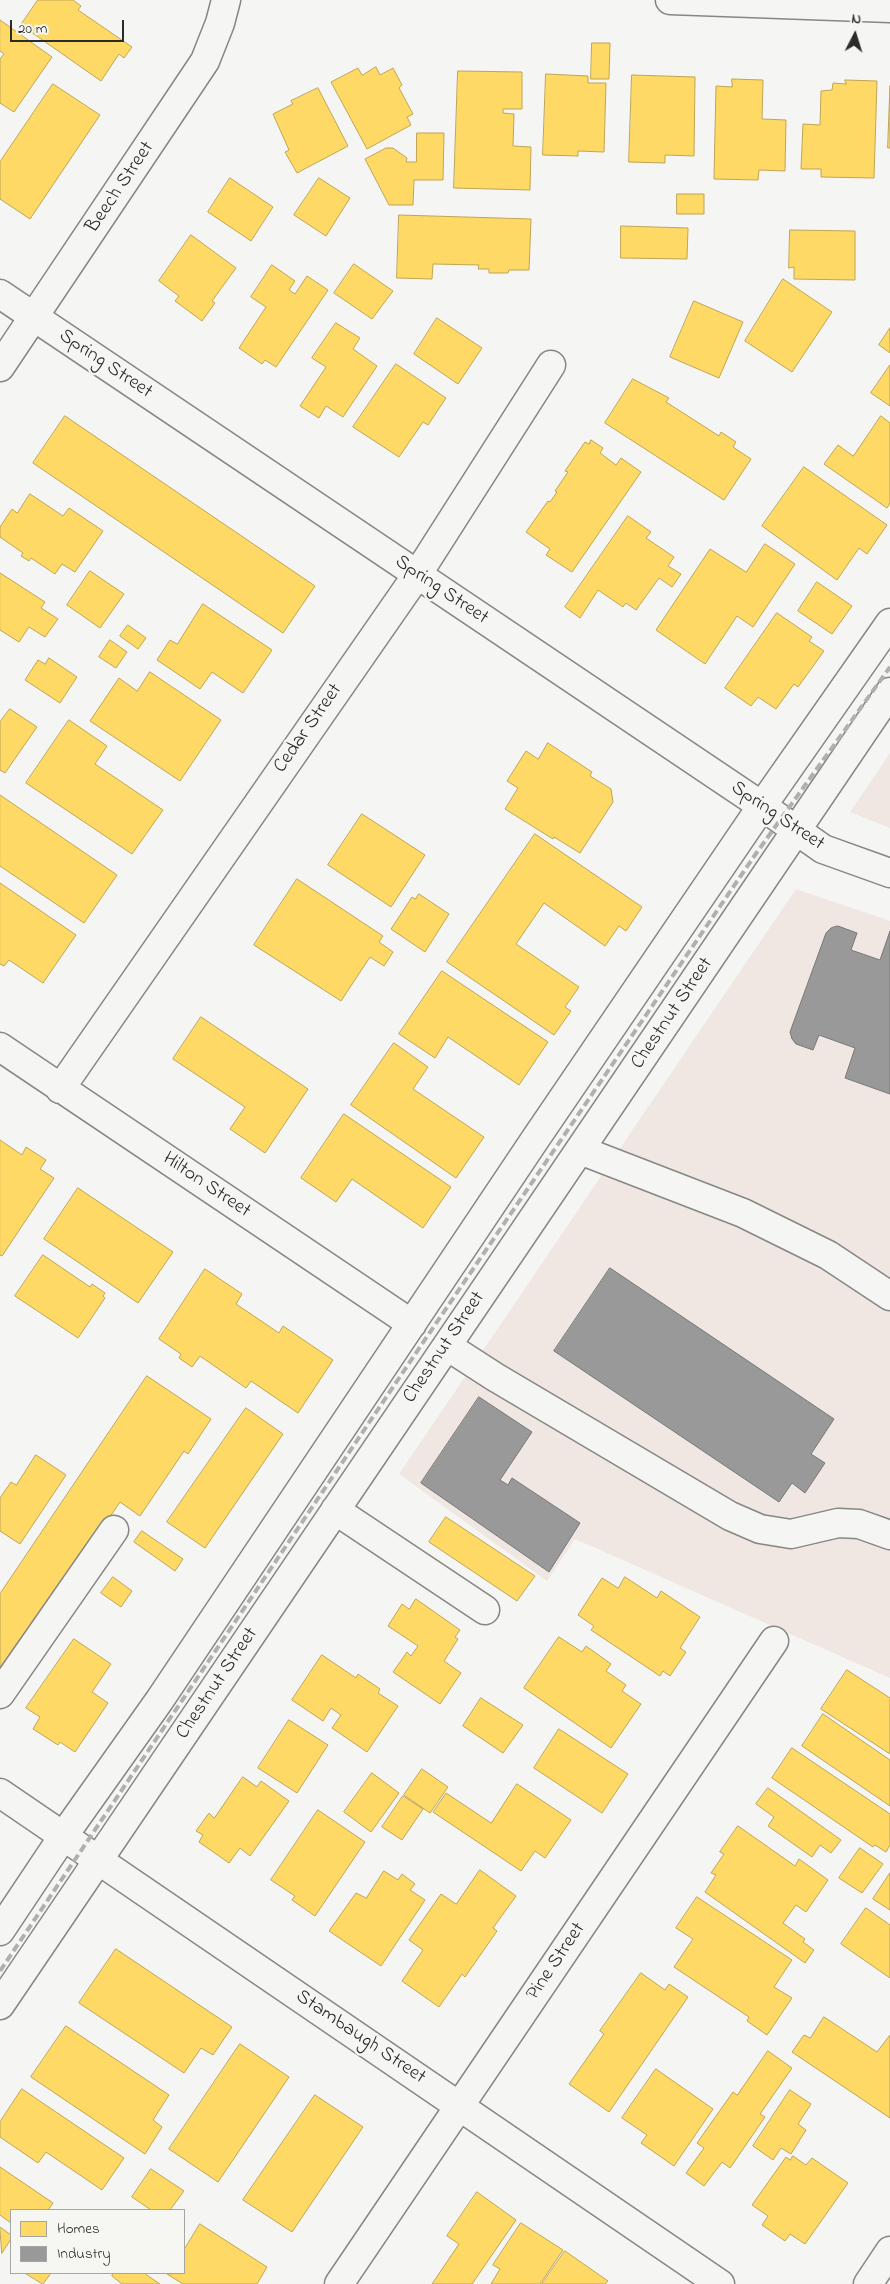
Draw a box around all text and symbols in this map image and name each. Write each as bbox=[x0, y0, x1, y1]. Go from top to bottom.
text: N bbox=[851, 9, 862, 30]
scale bar bbox=[12, 10, 126, 42]
north arrow bbox=[830, 10, 880, 60]
text: 20 m bbox=[18, 18, 47, 40]
street label: Beech Street bbox=[82, 138, 160, 238]
street label: Spring Street bbox=[54, 325, 156, 405]
street label: Spring Street bbox=[390, 551, 492, 631]
street label: Cedar Street bbox=[269, 680, 349, 778]
street label: Spring Street bbox=[726, 777, 828, 857]
street label: Chestnut Street bbox=[627, 954, 719, 1074]
street label: Hilton Street bbox=[157, 1148, 255, 1224]
street label: Chestnut Street bbox=[399, 1288, 491, 1408]
street label: Chestnut Street bbox=[172, 1624, 264, 1744]
street label: Pine Street bbox=[522, 1919, 592, 2005]
street label: Stambaugh Street bbox=[290, 1986, 430, 2090]
legend bbox=[10, 2209, 185, 2274]
text: Homes bbox=[57, 2218, 100, 2240]
text: Industry bbox=[57, 2243, 111, 2265]

